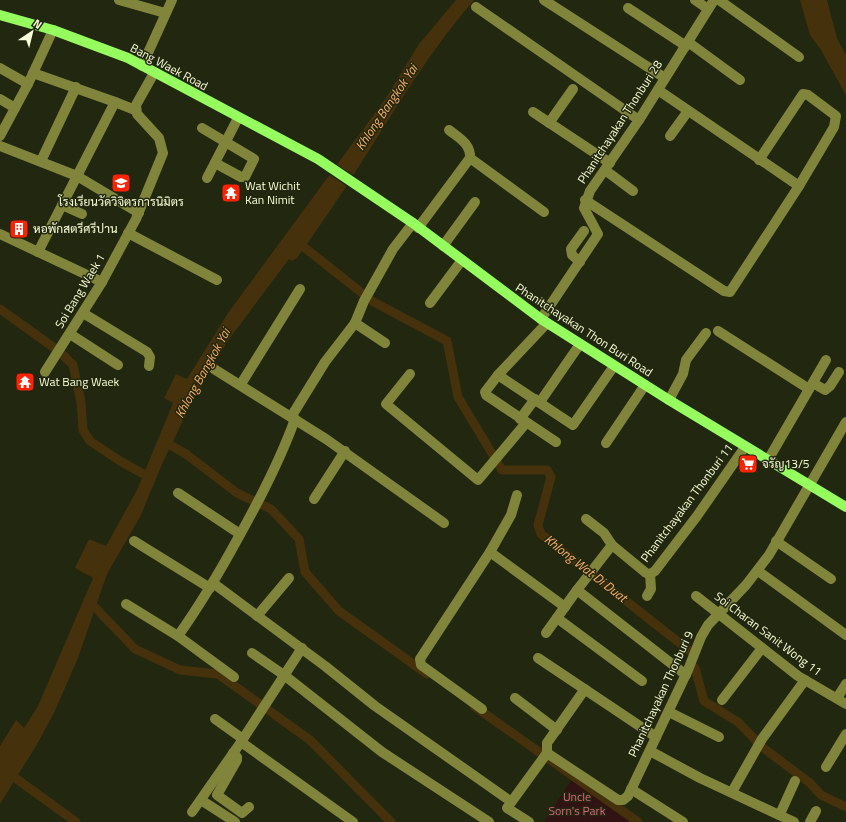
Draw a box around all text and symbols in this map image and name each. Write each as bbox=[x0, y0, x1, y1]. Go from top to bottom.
north arrow bbox=[12, 12, 52, 52]
text: N bbox=[30, 15, 45, 33]
street label: Bang Waek Road bbox=[127, 38, 211, 95]
street label: Phanitchayakan Thonburi 28 bbox=[572, 56, 667, 187]
water label: Khlong Bangkok Yai bbox=[350, 59, 423, 154]
school or university icon: โรงเรียนวัดวิจิตรการนิมิตร bbox=[110, 172, 132, 194]
place label: Wat Wichit Kan Nimit bbox=[245, 176, 301, 209]
temple icon: Wat Wichit Kan Nimit bbox=[220, 182, 242, 204]
place label: โรงเรียนวัดวิจิตรการนิมิตร bbox=[57, 192, 184, 211]
building icon: หอพักสตรีศรีปาน bbox=[8, 218, 30, 240]
place label: หอพักสตรีศรีปาน bbox=[33, 219, 118, 238]
street label: Soi Bang Waek 1 bbox=[50, 250, 109, 332]
street label: Phanitchayakan Thon Buri Road bbox=[512, 278, 657, 381]
water label: Khlong Bangkok Yai bbox=[169, 323, 236, 422]
temple icon: Wat Bang Waek bbox=[14, 371, 36, 393]
place label: Wat Bang Waek bbox=[39, 372, 119, 391]
street label: Phanitchayakan Thonburi 11 bbox=[636, 439, 738, 566]
supermarket icon: จรัญ13/5 bbox=[737, 453, 759, 475]
place label: จรัญ13/5 bbox=[762, 454, 810, 473]
water label: Khlong Wat Di Duat bbox=[540, 529, 633, 608]
street label: Soi Charan Sanit Wong 11 bbox=[711, 587, 826, 680]
street label: Phanitchayakan Thonburi 9 bbox=[623, 627, 698, 760]
park label: Uncle Sorn's Park bbox=[549, 787, 606, 820]

